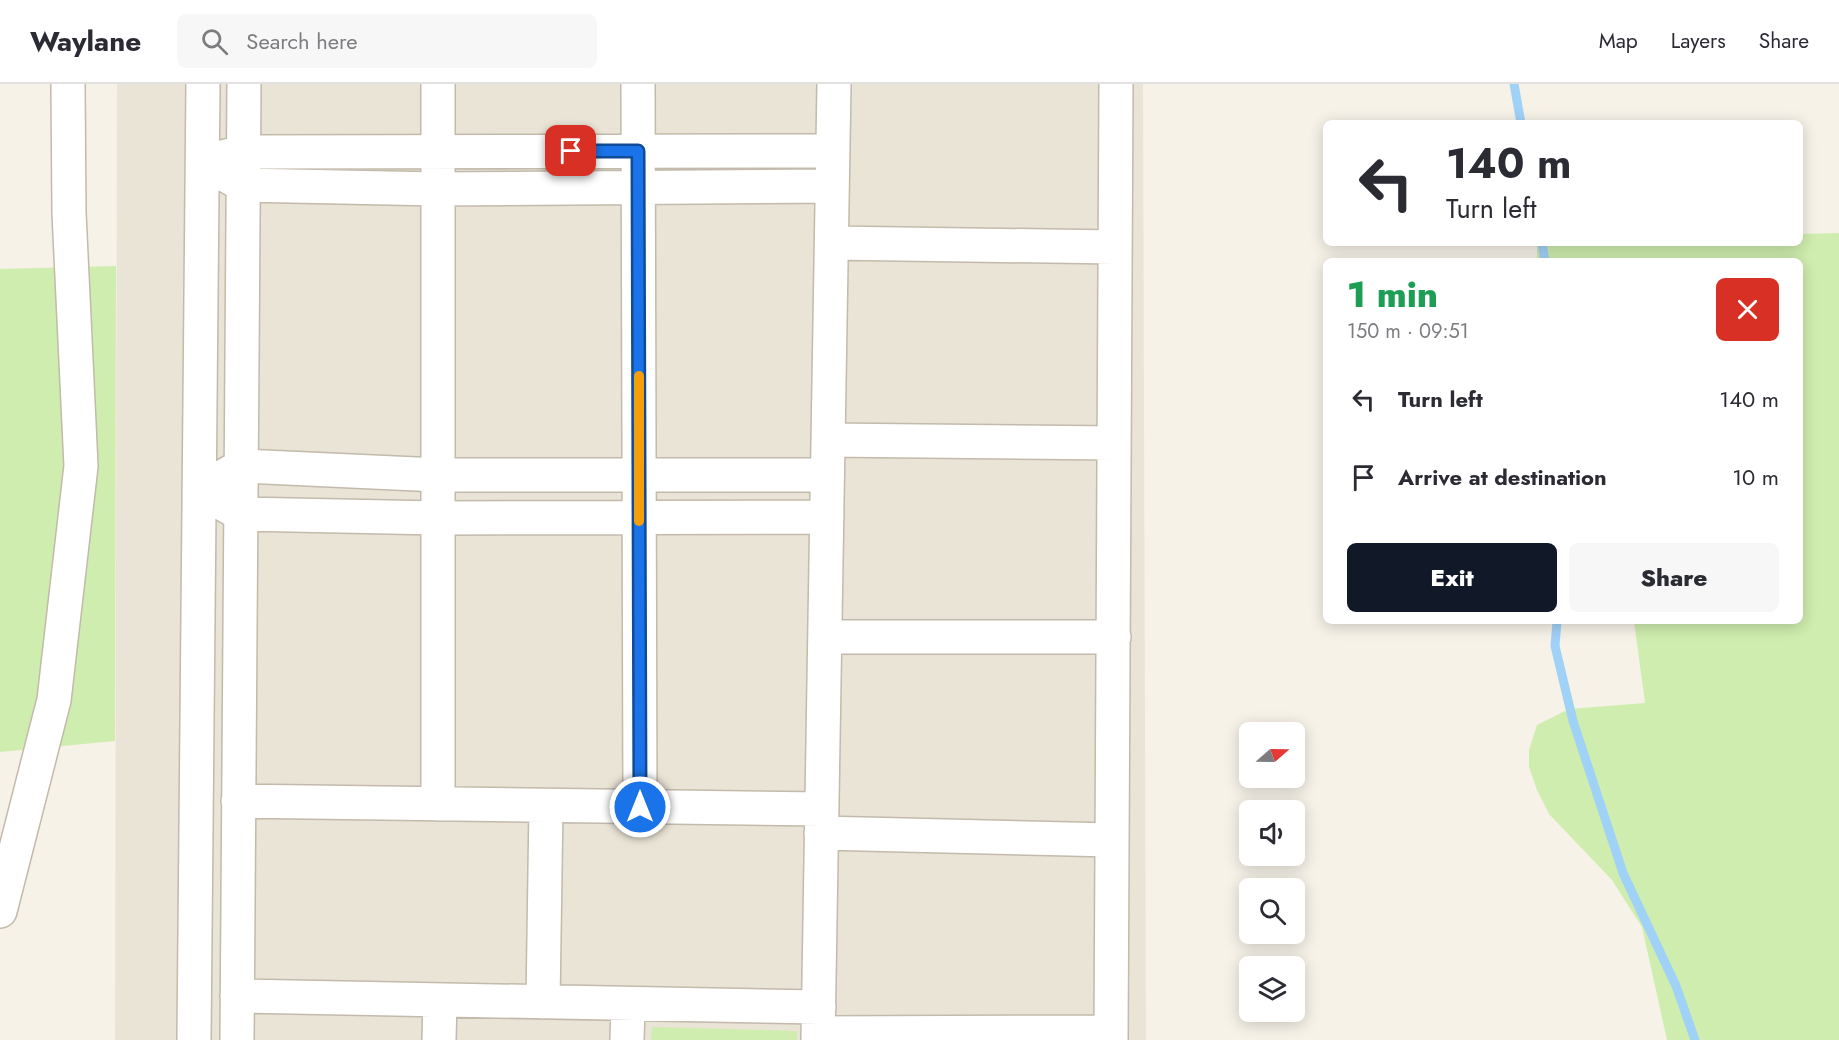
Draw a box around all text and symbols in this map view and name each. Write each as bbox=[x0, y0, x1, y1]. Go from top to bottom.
search box bbox=[177, 14, 597, 68]
text: Waylane bbox=[30, 21, 141, 62]
icon: search bbox=[198, 25, 231, 58]
text: Search here bbox=[246, 25, 358, 57]
text: Map bbox=[1599, 26, 1638, 56]
text: Layers bbox=[1671, 26, 1726, 56]
text: Share bbox=[1759, 26, 1809, 56]
pin bbox=[545, 125, 596, 176]
text: 140 m bbox=[1446, 133, 1572, 194]
icon: arrive bbox=[554, 134, 587, 167]
icon: left bbox=[1347, 144, 1425, 222]
text: Turn left bbox=[1446, 189, 1536, 228]
text: 1 min bbox=[1347, 268, 1438, 320]
button: close bbox=[1716, 278, 1779, 341]
text: 150 m · 09:51 bbox=[1347, 317, 1469, 346]
icon: left bbox=[1347, 383, 1380, 416]
text: Turn left bbox=[1398, 383, 1483, 415]
text: 140 m bbox=[1719, 383, 1779, 415]
icon: arrive bbox=[1347, 461, 1380, 494]
text: Arrive at destination bbox=[1398, 461, 1607, 493]
text: 10 m bbox=[1732, 461, 1779, 493]
button: Exit bbox=[1347, 543, 1557, 612]
button: Share bbox=[1569, 543, 1779, 612]
north arrow bbox=[1239, 722, 1305, 788]
map controls bbox=[1239, 722, 1305, 1022]
position arrow bbox=[608, 775, 672, 839]
button: sound bbox=[1239, 800, 1305, 866]
button: search bbox=[1239, 878, 1305, 944]
button: layers bbox=[1239, 956, 1305, 1022]

